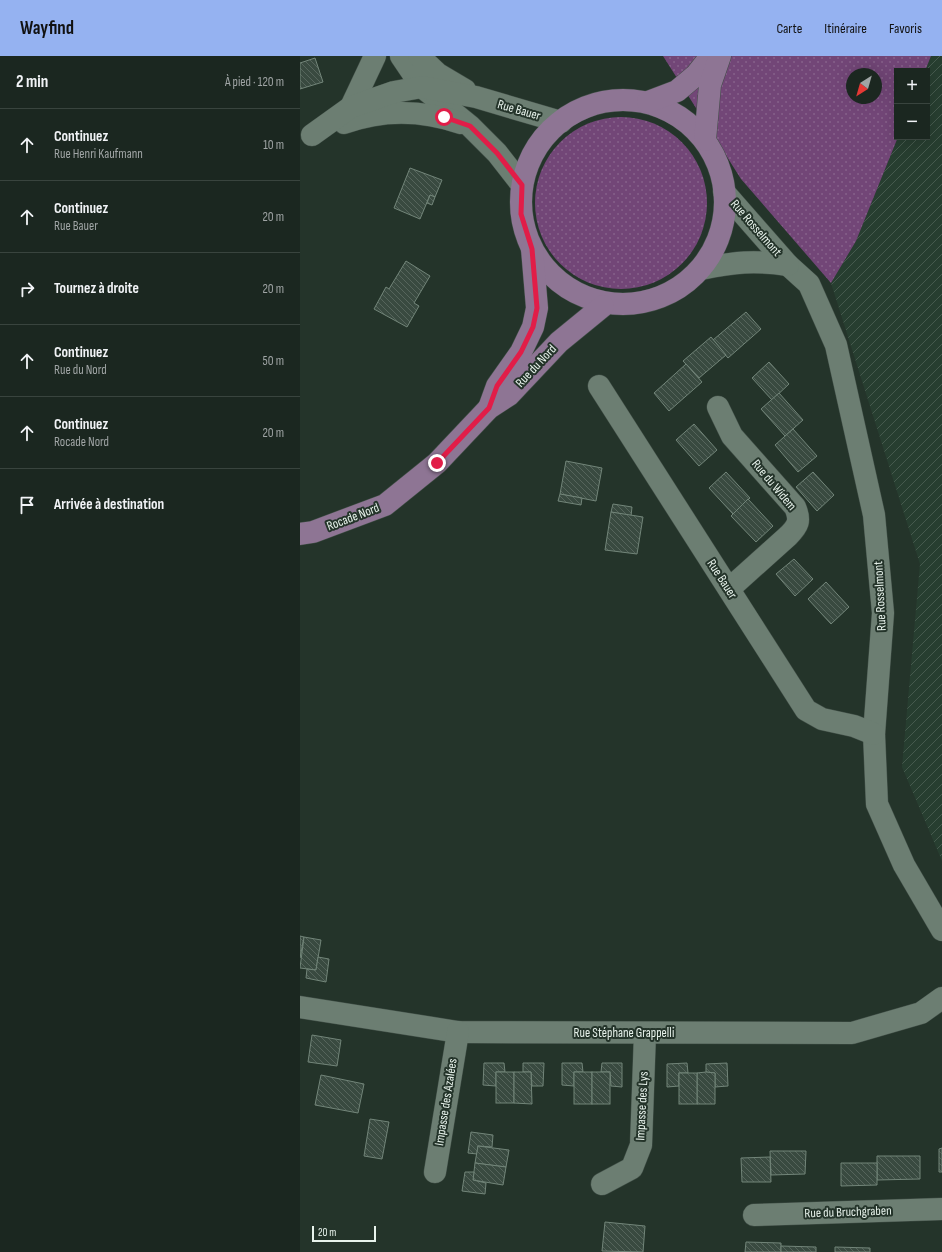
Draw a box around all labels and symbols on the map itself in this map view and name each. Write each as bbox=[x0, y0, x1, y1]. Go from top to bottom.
north arrow bbox=[846, 68, 882, 104]
street label: Rue Bauer bbox=[496, 96, 543, 124]
route start bbox=[435, 108, 453, 126]
street label: Rue Rosselmont bbox=[727, 196, 785, 260]
street label: Rue du Nord bbox=[512, 341, 560, 391]
route end bbox=[428, 454, 446, 472]
street label: Rue du Widem bbox=[748, 456, 800, 514]
street label: Rocade Nord bbox=[324, 500, 382, 534]
street label: Rue Bauer bbox=[703, 556, 741, 602]
street label: Rue Rosselmont bbox=[870, 561, 890, 631]
street label: Rue Stéphane Grappelli bbox=[574, 1025, 674, 1041]
street label: Impasse des Azalées bbox=[431, 1057, 461, 1147]
street label: Impasse des Lys bbox=[632, 1071, 652, 1141]
street label: Rue du Bruchgraben bbox=[804, 1202, 892, 1222]
scale bar bbox=[312, 1224, 376, 1243]

